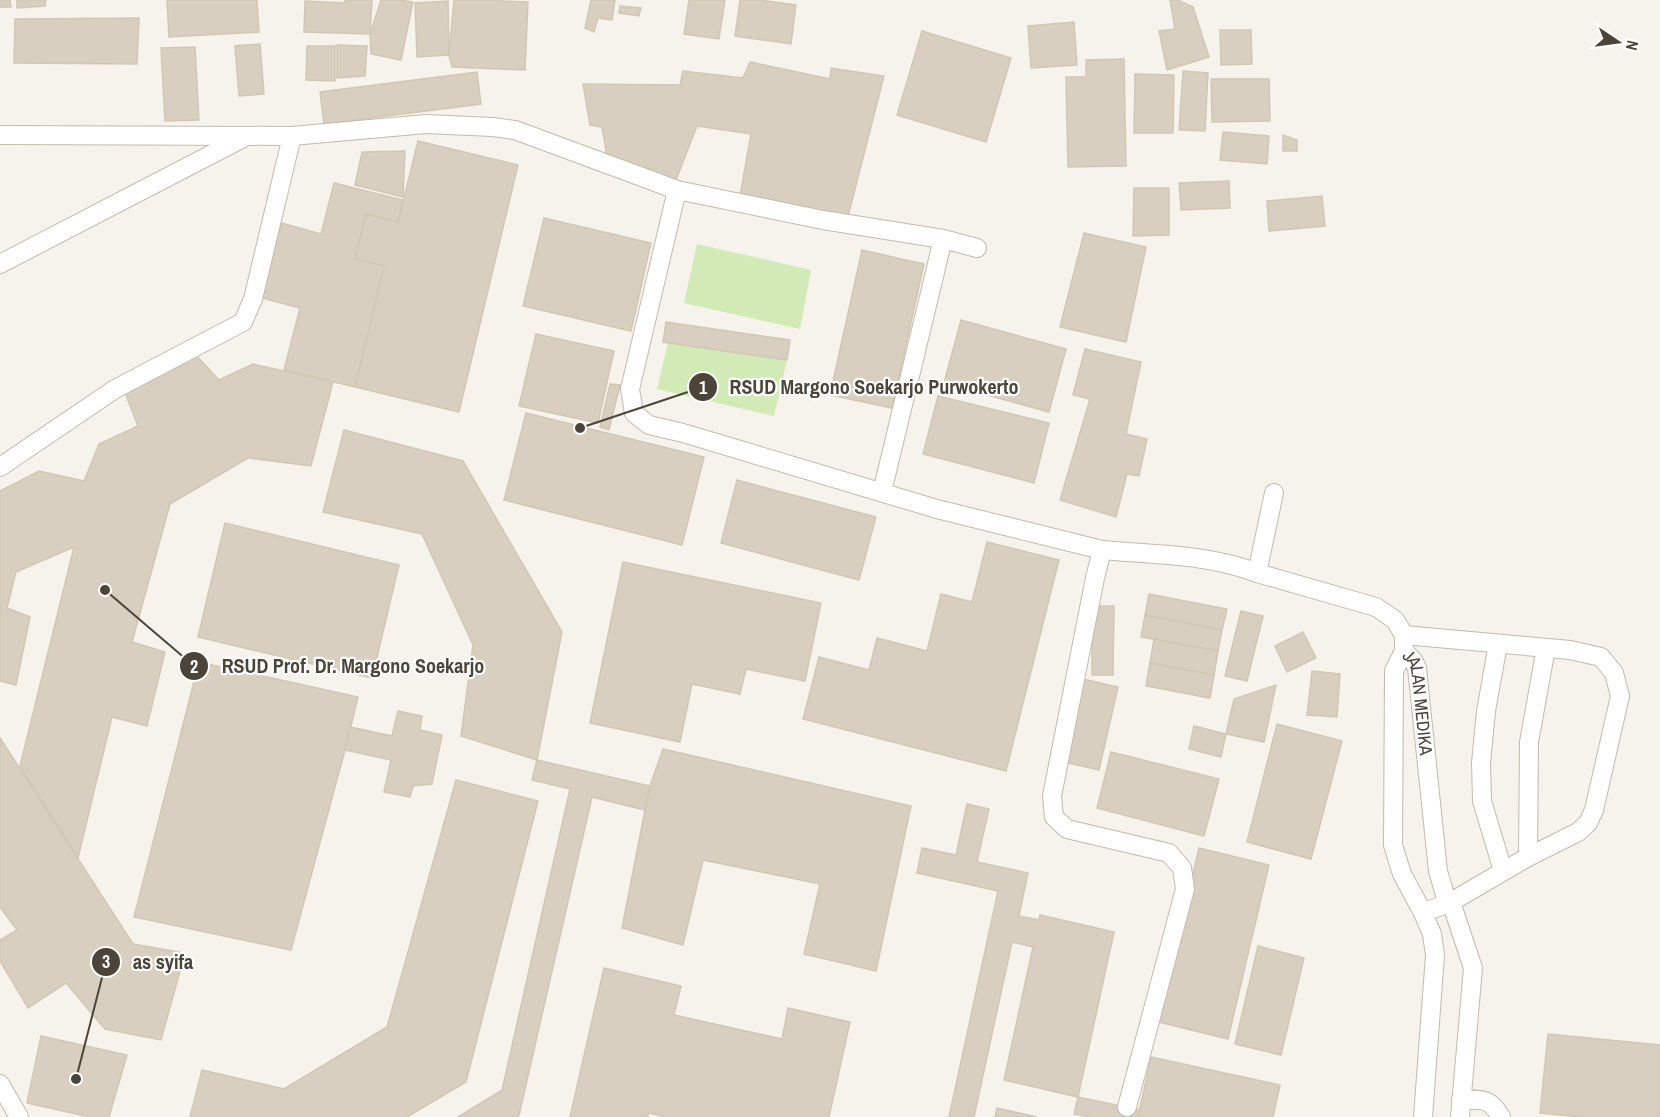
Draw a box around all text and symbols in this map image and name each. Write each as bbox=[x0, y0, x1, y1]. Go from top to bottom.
north arrow bbox=[1588, 12, 1648, 72]
text: N bbox=[1621, 38, 1644, 52]
callout: RSUD Margono Soekarjo Purwokerto bbox=[688, 368, 1031, 406]
text: RSUD Margono Soekarjo Purwokerto bbox=[730, 373, 1018, 400]
text: 1 bbox=[699, 375, 708, 400]
street label: JALAN MEDIKA bbox=[1397, 644, 1439, 757]
callout: RSUD Prof. Dr. Margono Soekarjo bbox=[179, 647, 496, 685]
text: RSUD Prof. Dr. Margono Soekarjo bbox=[222, 652, 484, 679]
text: 2 bbox=[190, 654, 198, 679]
callout: as syifa bbox=[91, 943, 205, 981]
text: as syifa bbox=[133, 948, 193, 975]
text: 3 bbox=[102, 949, 110, 974]

